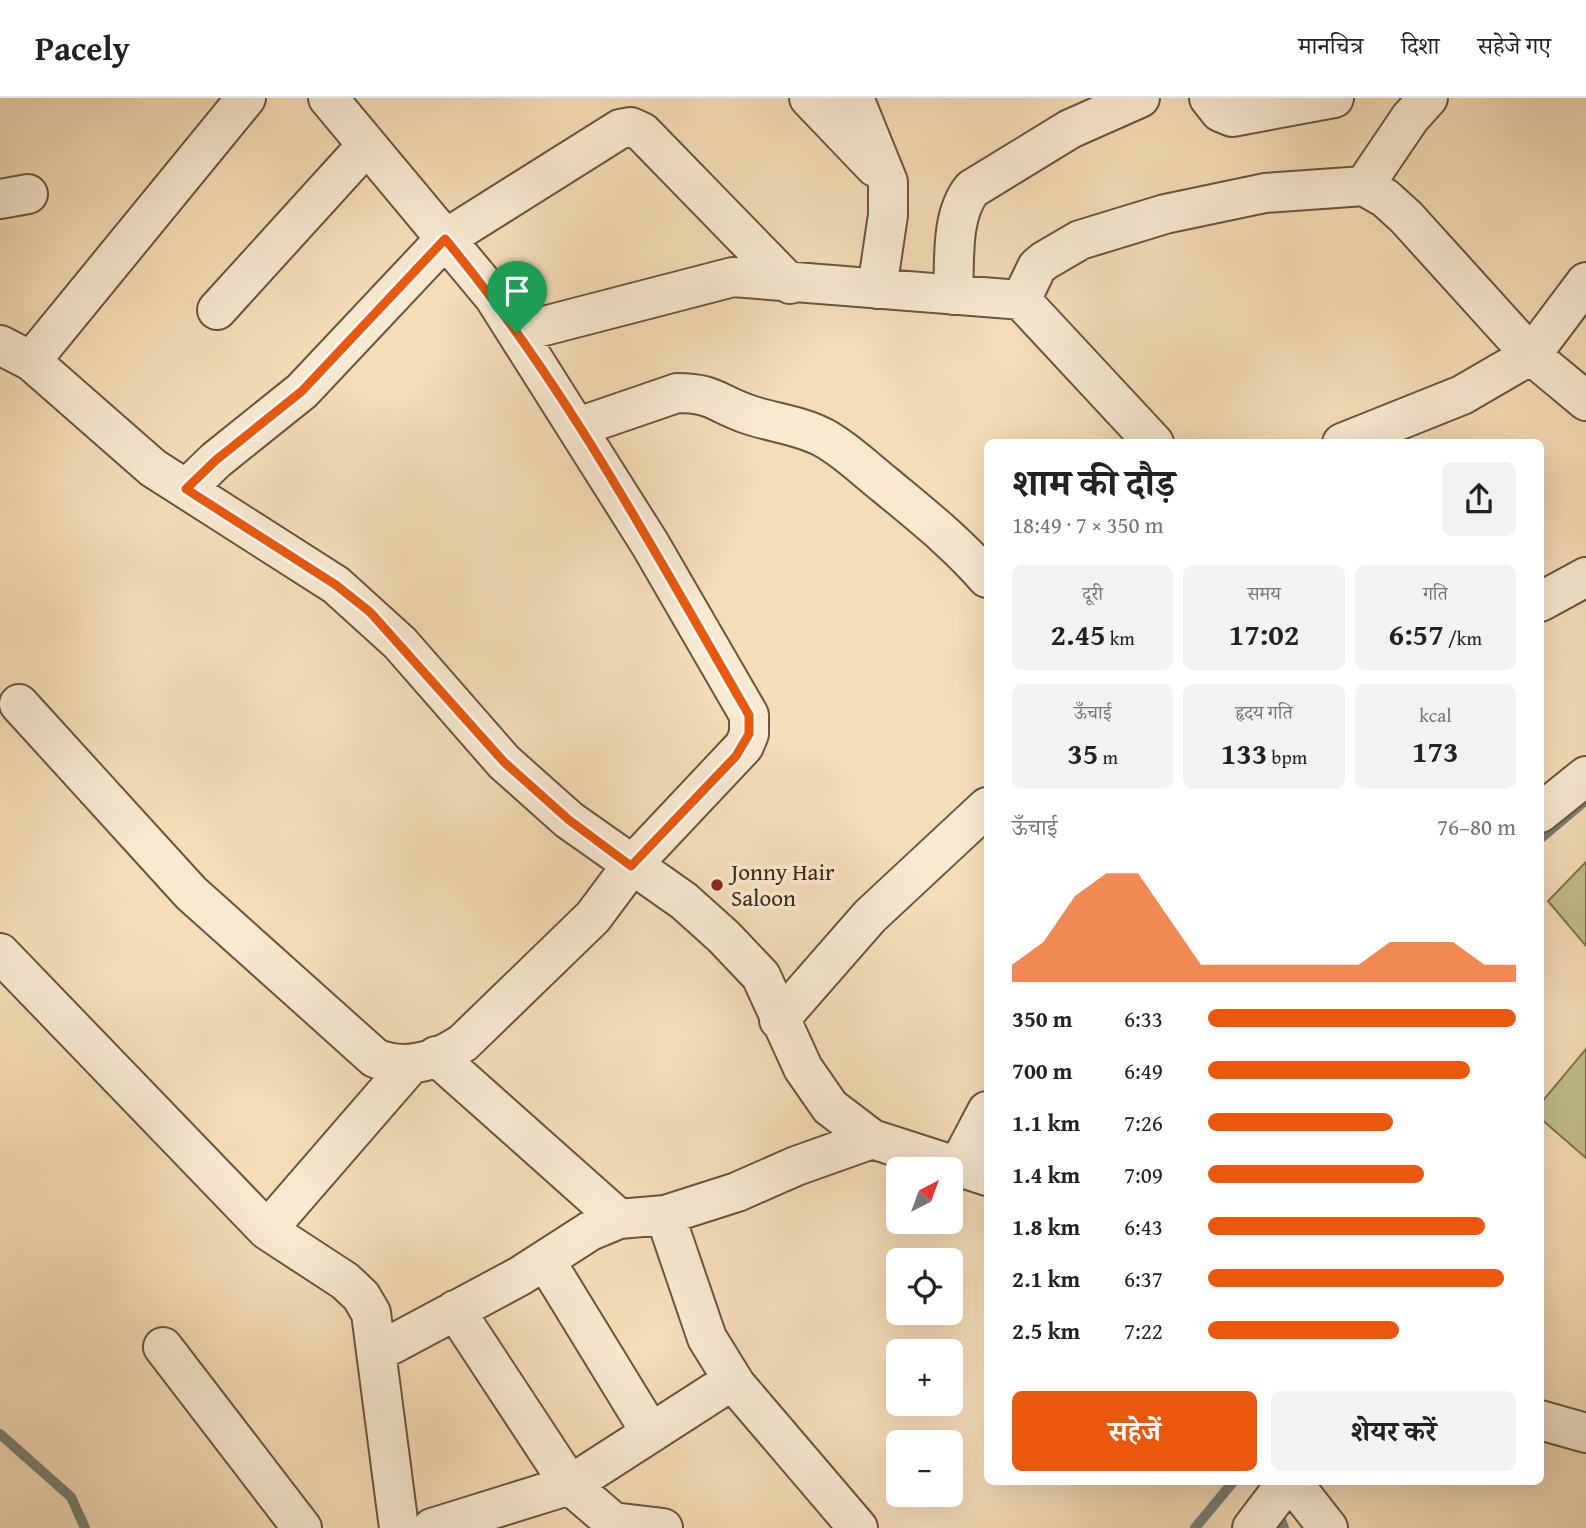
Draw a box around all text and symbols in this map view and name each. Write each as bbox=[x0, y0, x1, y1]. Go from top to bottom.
text: Pacely bbox=[35, 24, 130, 72]
text: मानचित्र bbox=[1298, 28, 1363, 63]
text: दिशा bbox=[1401, 28, 1439, 63]
text: सहेजे गए bbox=[1477, 28, 1551, 63]
pin bbox=[487, 261, 547, 333]
icon: arrive bbox=[498, 272, 536, 310]
text: शाम की दौड़ bbox=[1012, 454, 1175, 510]
button: share bbox=[1442, 462, 1516, 536]
text: 18:49 · 7 × 350 m bbox=[1012, 508, 1164, 541]
text: दूरी bbox=[1082, 579, 1103, 607]
text: समय bbox=[1247, 579, 1281, 607]
text: गति bbox=[1423, 579, 1448, 607]
text: 2.45 bbox=[1050, 612, 1106, 656]
text: 17:02 bbox=[1229, 612, 1299, 656]
text: 6:57 bbox=[1389, 612, 1444, 656]
text: km bbox=[1106, 624, 1135, 652]
text: /km bbox=[1444, 624, 1482, 652]
text: ऊँचाई bbox=[1074, 698, 1111, 726]
text: हृदय गति bbox=[1235, 698, 1293, 726]
text: kcal bbox=[1419, 701, 1452, 729]
text: 173 bbox=[1412, 729, 1459, 773]
text: 35 bbox=[1067, 731, 1098, 775]
text: 133 bbox=[1221, 731, 1267, 775]
text: m bbox=[1098, 743, 1118, 771]
text: bpm bbox=[1267, 743, 1307, 771]
text: ऊँचाई bbox=[1012, 810, 1057, 843]
text: 76–80 m bbox=[1437, 810, 1516, 843]
place label: Jonny Hair Saloon bbox=[728, 855, 835, 914]
marker: Jonny Hair Saloon bbox=[709, 877, 725, 893]
text: 350 m bbox=[1012, 1002, 1073, 1035]
text: 6:33 bbox=[1124, 1002, 1163, 1035]
text: 700 m bbox=[1012, 1054, 1073, 1087]
text: 6:49 bbox=[1124, 1054, 1163, 1087]
text: 1.1 km bbox=[1012, 1106, 1080, 1139]
text: 7:26 bbox=[1124, 1106, 1163, 1139]
north arrow bbox=[886, 1157, 962, 1234]
map controls bbox=[886, 1157, 963, 1507]
text: 1.4 km bbox=[1012, 1158, 1080, 1191]
text: 7:09 bbox=[1124, 1158, 1163, 1191]
text: 1.8 km bbox=[1012, 1210, 1080, 1243]
text: 6:43 bbox=[1124, 1210, 1163, 1243]
button: locate bbox=[886, 1248, 963, 1325]
text: 2.1 km bbox=[1012, 1262, 1080, 1295]
text: 6:37 bbox=[1124, 1262, 1163, 1295]
text: 2.5 km bbox=[1012, 1314, 1080, 1347]
text: 7:22 bbox=[1124, 1314, 1163, 1347]
button: + bbox=[886, 1339, 963, 1416]
button: सहेजें bbox=[1012, 1391, 1257, 1471]
button: शेयर करें bbox=[1271, 1391, 1516, 1471]
button: − bbox=[886, 1430, 963, 1507]

